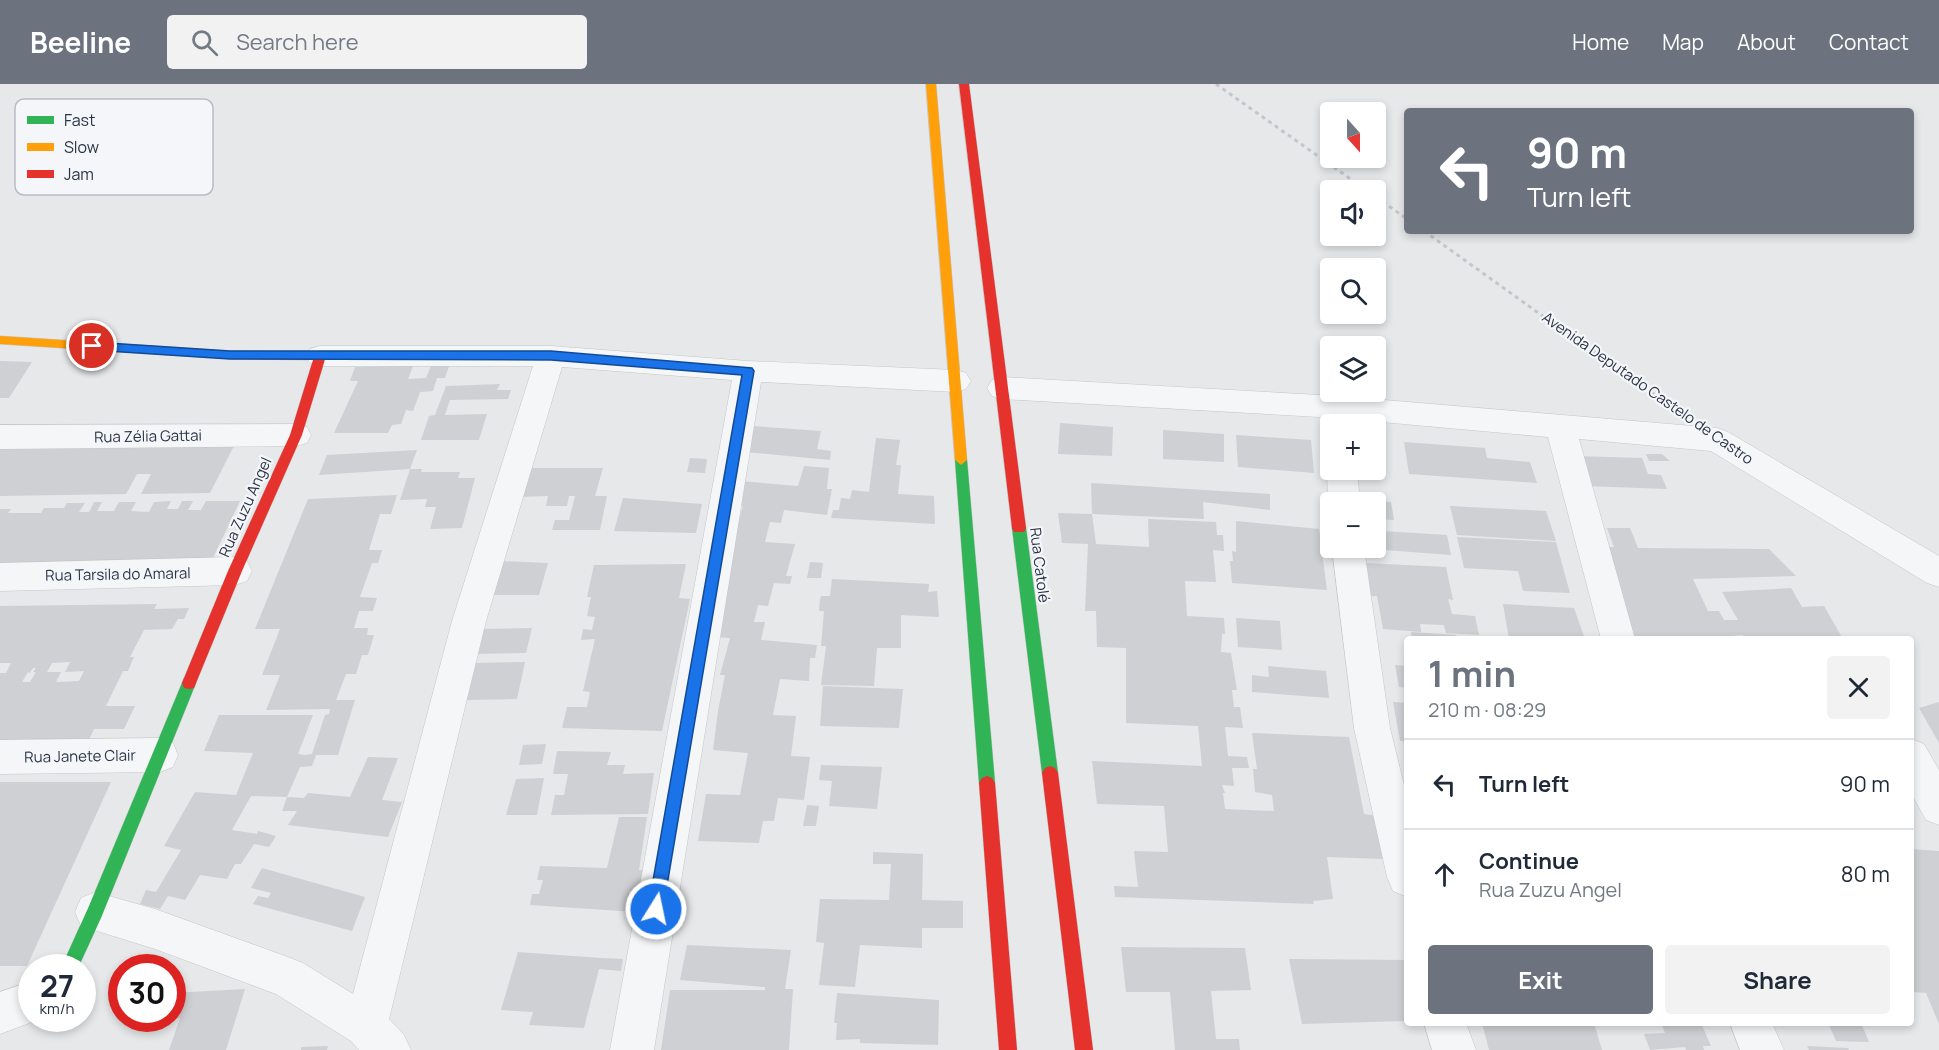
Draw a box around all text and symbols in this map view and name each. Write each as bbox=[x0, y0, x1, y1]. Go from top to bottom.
search box bbox=[167, 15, 587, 69]
text: Beeline bbox=[30, 23, 131, 61]
icon: search bbox=[188, 26, 221, 59]
text: Search here bbox=[236, 27, 359, 57]
text: Home bbox=[1572, 28, 1629, 56]
text: Map bbox=[1662, 28, 1704, 56]
text: About bbox=[1737, 28, 1796, 56]
text: Contact bbox=[1829, 28, 1909, 56]
legend bbox=[15, 99, 213, 195]
north arrow bbox=[1320, 102, 1386, 168]
map controls bbox=[1320, 102, 1386, 558]
text: Fast bbox=[64, 109, 95, 131]
text: 90 m bbox=[1527, 123, 1627, 181]
icon: left bbox=[1428, 132, 1506, 210]
text: Slow bbox=[64, 136, 99, 158]
text: Jam bbox=[64, 163, 94, 185]
text: Turn left bbox=[1527, 178, 1631, 215]
button: sound bbox=[1320, 180, 1386, 246]
button: search bbox=[1320, 258, 1386, 324]
street label: Avenida Deputado Castelo de Castro bbox=[1538, 307, 1758, 469]
pin bbox=[66, 320, 117, 371]
icon: arrive bbox=[75, 329, 108, 362]
button: layers bbox=[1320, 336, 1386, 402]
button: + bbox=[1320, 414, 1386, 480]
street label: Rua Zélia Gattai bbox=[94, 425, 202, 447]
street label: Rua Zuzu Angel bbox=[214, 454, 276, 560]
button: − bbox=[1320, 492, 1386, 558]
street label: Rua Catolé bbox=[1025, 526, 1055, 604]
street label: Rua Tarsila do Amaral bbox=[45, 562, 191, 586]
text: 1 min bbox=[1428, 649, 1516, 698]
button: close bbox=[1827, 656, 1890, 719]
text: 210 m · 08:29 bbox=[1428, 696, 1547, 723]
street label: Rua Janete Clair bbox=[24, 745, 137, 767]
icon: left bbox=[1428, 768, 1461, 801]
text: Turn left bbox=[1479, 769, 1569, 799]
text: 90 m bbox=[1840, 769, 1890, 799]
text: Continue bbox=[1479, 846, 1579, 876]
icon: ahead bbox=[1428, 858, 1461, 891]
text: 80 m bbox=[1841, 859, 1890, 889]
text: Rua Zuzu Angel bbox=[1479, 876, 1622, 903]
position arrow bbox=[624, 877, 688, 941]
button: Exit bbox=[1428, 945, 1653, 1014]
button: Share bbox=[1665, 945, 1890, 1014]
speed limit sign: 30 bbox=[108, 954, 186, 1032]
text: 27 bbox=[40, 965, 74, 1006]
text: km/h bbox=[40, 998, 74, 1019]

